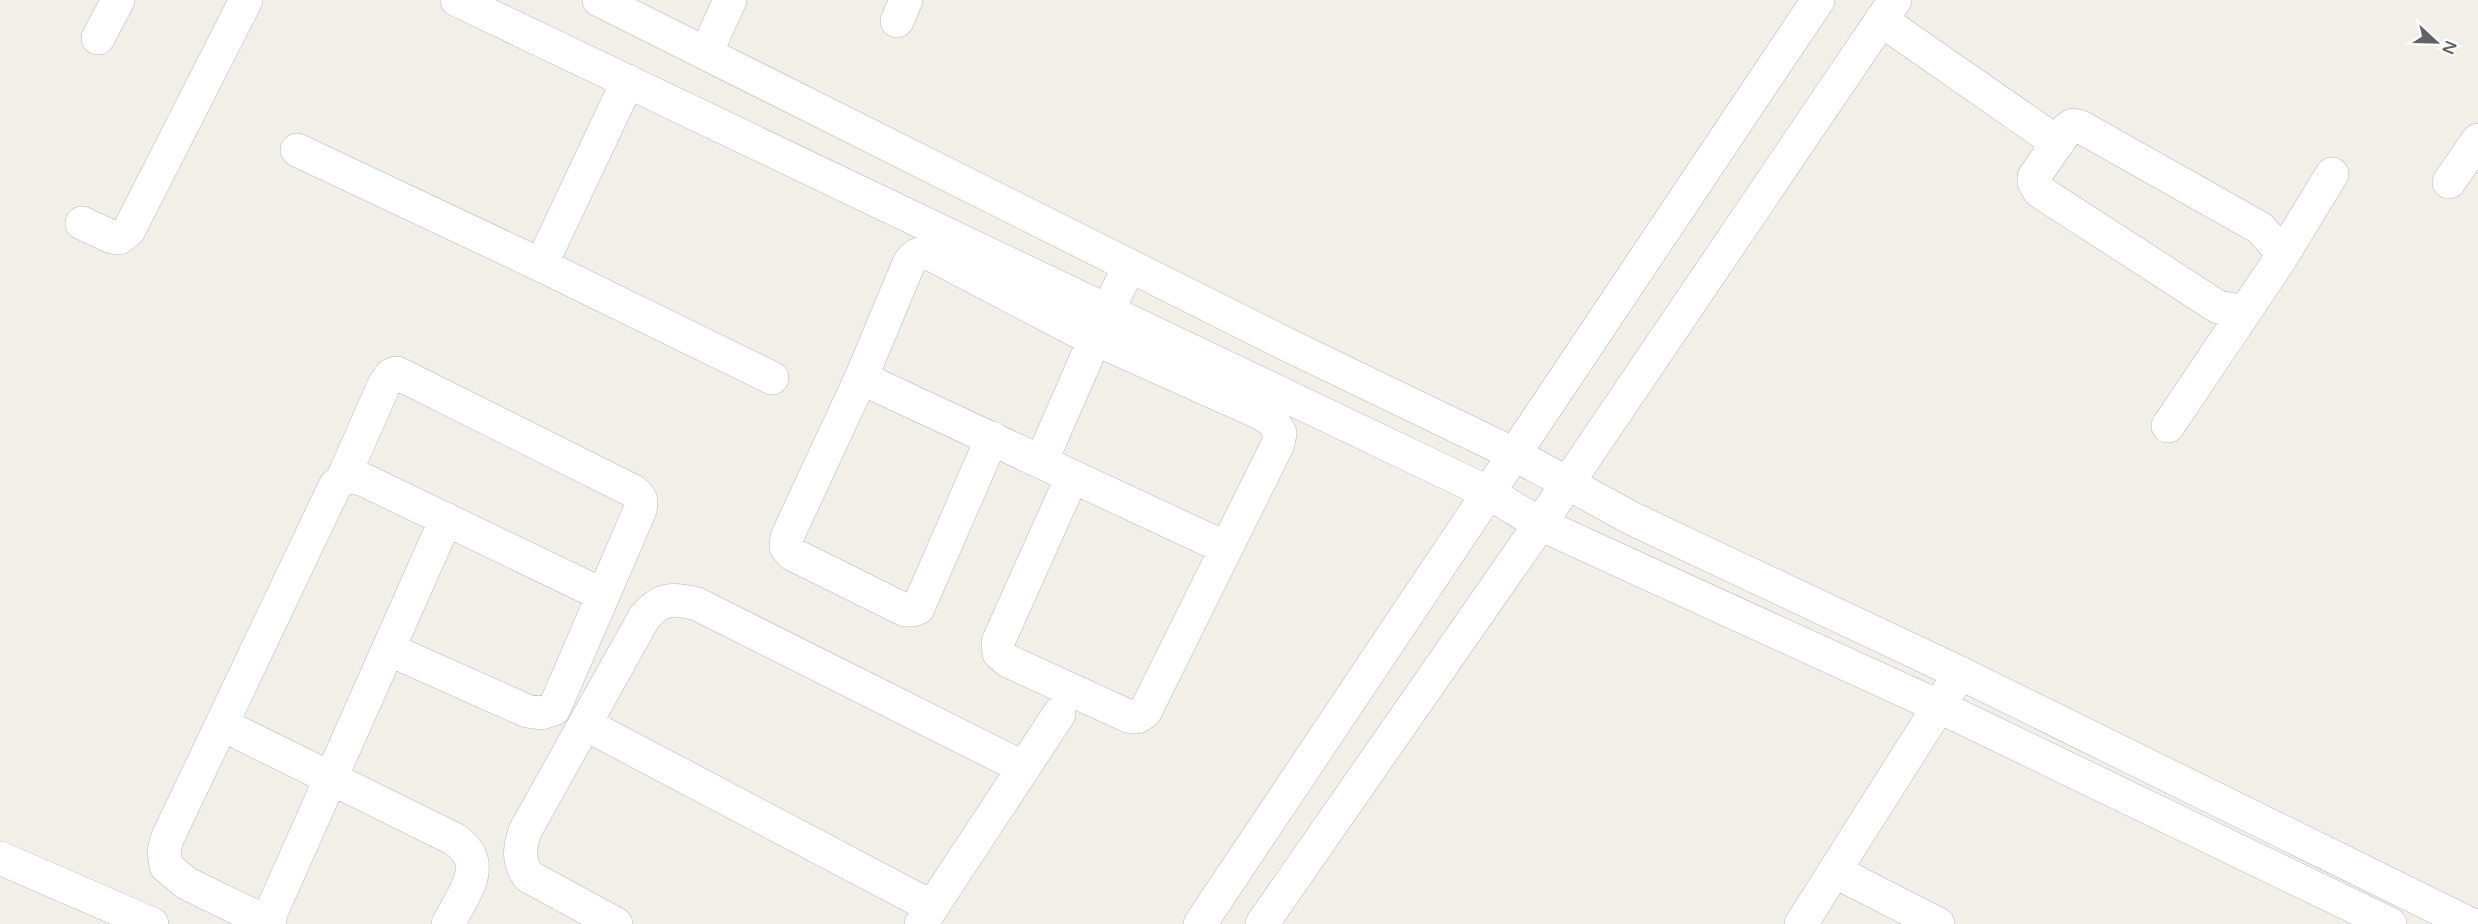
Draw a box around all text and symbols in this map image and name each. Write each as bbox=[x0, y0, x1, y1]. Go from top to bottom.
north arrow bbox=[2406, 12, 2466, 72]
text: N bbox=[2437, 38, 2461, 57]

